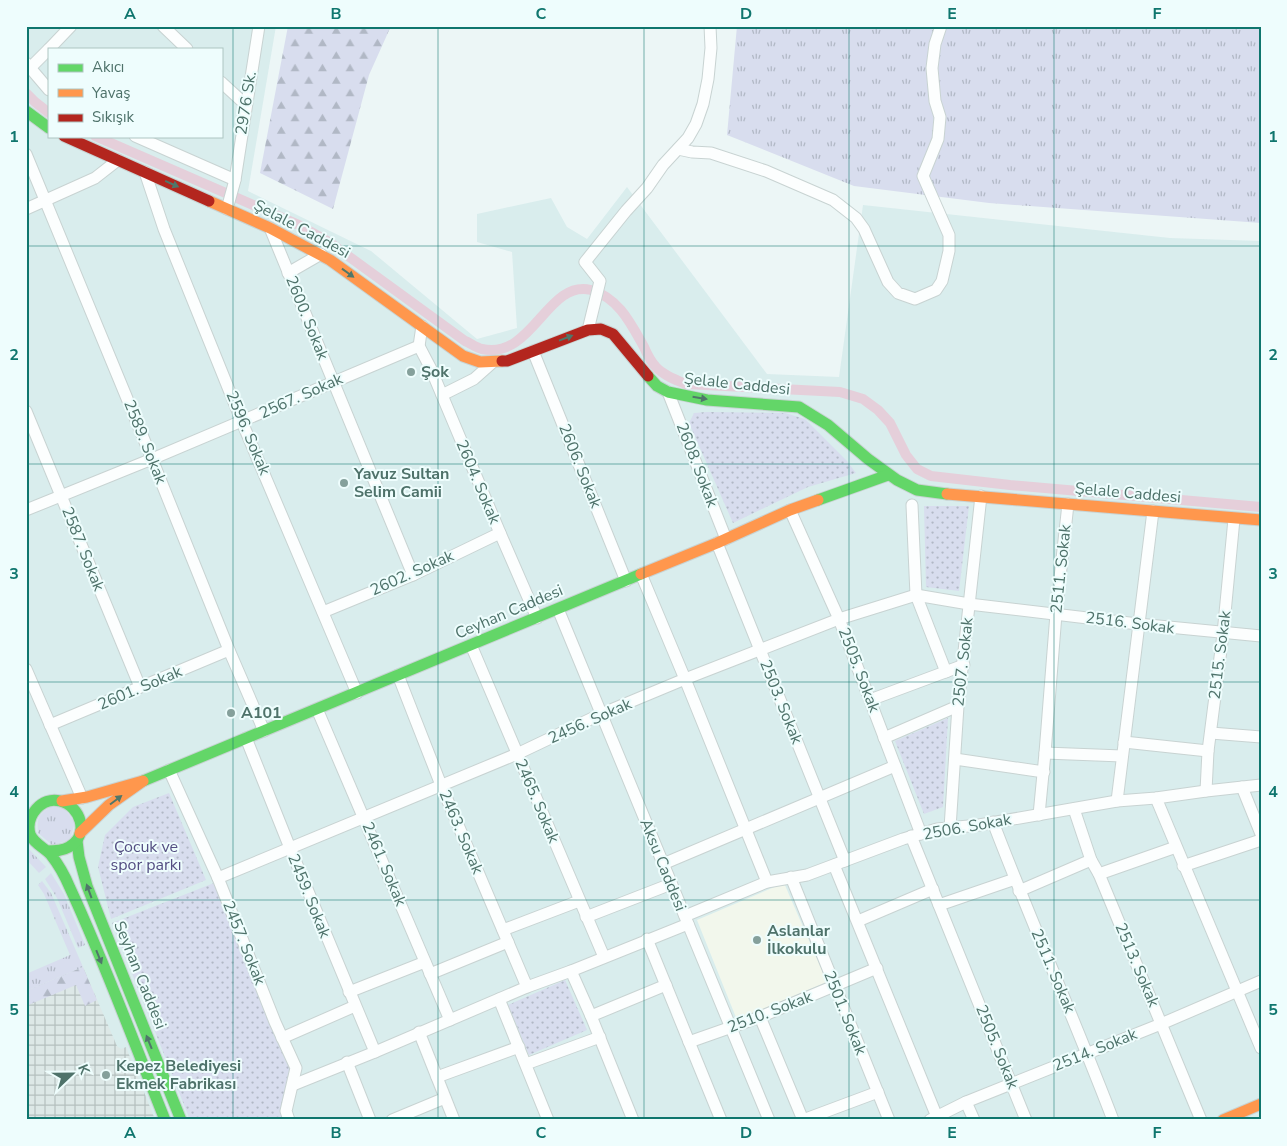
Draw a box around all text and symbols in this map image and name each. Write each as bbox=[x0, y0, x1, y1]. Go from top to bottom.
text: A bbox=[124, 3, 136, 25]
text: B bbox=[330, 3, 342, 25]
text: C bbox=[536, 3, 547, 25]
text: D bbox=[740, 3, 752, 25]
text: E bbox=[947, 3, 957, 25]
text: F bbox=[1153, 3, 1162, 25]
legend bbox=[48, 48, 222, 138]
text: Akıcı bbox=[92, 57, 124, 77]
street label: 2976 Sk. bbox=[230, 70, 262, 136]
text: Yavaş bbox=[91, 83, 130, 103]
text: Sıkışık bbox=[92, 107, 134, 127]
text: 1 bbox=[9, 126, 19, 148]
text: 1 bbox=[1268, 126, 1278, 148]
one-way arrow bbox=[165, 180, 179, 188]
street label: Şelale Caddesi bbox=[250, 194, 354, 264]
one-way arrow bbox=[341, 268, 355, 278]
street label: 2600. Sokak bbox=[280, 272, 334, 364]
one-way arrow bbox=[559, 334, 573, 342]
text: 2 bbox=[9, 344, 19, 366]
text: 2 bbox=[1268, 344, 1278, 366]
place label: Şok bbox=[421, 361, 449, 383]
marker: Şok bbox=[405, 366, 417, 378]
street label: 2567. Sokak bbox=[256, 367, 347, 424]
street label: Şelale Caddesi bbox=[683, 367, 791, 401]
street label: 2596. Sokak bbox=[220, 388, 276, 479]
one-way arrow bbox=[692, 395, 708, 403]
street label: 2589. Sokak bbox=[118, 396, 172, 488]
street label: 2608. Sokak bbox=[671, 419, 724, 512]
street label: 2606. Sokak bbox=[553, 420, 607, 512]
street label: 2604. Sokak bbox=[450, 437, 506, 528]
place label: Yavuz Sultan Selim Camii bbox=[353, 463, 449, 503]
marker: Yavuz Sultan Selim Camii bbox=[338, 477, 350, 489]
street label: Şelale Caddesi bbox=[1074, 477, 1182, 509]
street label: 2587. Sokak bbox=[56, 503, 110, 595]
street label: 2511. Sokak bbox=[1045, 522, 1077, 615]
street label: 2602. Sokak bbox=[367, 544, 458, 601]
text: 3 bbox=[9, 563, 19, 585]
text: 3 bbox=[1268, 563, 1278, 585]
street label: Ceyhan Caddesi bbox=[452, 579, 566, 645]
street label: 2516. Sokak bbox=[1084, 607, 1177, 639]
street label: 2515. Sokak bbox=[1204, 608, 1236, 701]
street label: 2507. Sokak bbox=[947, 615, 979, 708]
street label: 2505. Sokak bbox=[833, 624, 886, 717]
street label: 2503. Sokak bbox=[754, 656, 808, 748]
street label: 2601. Sokak bbox=[95, 660, 186, 716]
street label: 2456. Sokak bbox=[545, 692, 636, 749]
place label: A101 bbox=[241, 702, 282, 724]
marker: A101 bbox=[225, 707, 237, 719]
street label: 2465. Sokak bbox=[509, 756, 565, 847]
text: 4 bbox=[9, 781, 19, 803]
text: 4 bbox=[1268, 781, 1278, 803]
street label: 2463. Sokak bbox=[433, 787, 489, 878]
one-way arrow bbox=[109, 794, 122, 805]
street label: 2506. Sokak bbox=[921, 808, 1014, 846]
street label: Aksu Caddesi bbox=[634, 816, 692, 914]
street label: 2461. Sokak bbox=[356, 819, 412, 910]
park label: Çocuk ve spor parkı bbox=[110, 836, 182, 876]
street label: 2459. Sokak bbox=[282, 850, 336, 942]
one-way arrow bbox=[85, 883, 93, 898]
street label: 2457. Sokak bbox=[217, 897, 271, 989]
street label: Seyhan Caddesi bbox=[108, 918, 172, 1032]
place label: Aslanlar İlkokulu bbox=[767, 920, 831, 960]
street label: 2513. Sokak bbox=[1109, 920, 1165, 1011]
street label: 2511. Sokak bbox=[1025, 926, 1081, 1017]
marker: Aslanlar İlkokulu bbox=[751, 934, 763, 946]
one-way arrow bbox=[96, 950, 104, 964]
street label: 2501. Sokak bbox=[818, 967, 872, 1059]
street label: 2510. Sokak bbox=[724, 985, 817, 1038]
text: 5 bbox=[9, 999, 19, 1021]
text: 5 bbox=[1268, 999, 1278, 1021]
street label: 2505. Sokak bbox=[970, 1001, 1024, 1093]
street label: 2514. Sokak bbox=[1049, 1023, 1141, 1077]
one-way arrow bbox=[145, 1035, 153, 1049]
north arrow bbox=[48, 1048, 98, 1098]
place label: Kepez Belediyesi Ekmek Fabrikası bbox=[116, 1055, 241, 1095]
text: K bbox=[73, 1061, 94, 1078]
marker: Kepez Belediyesi Ekmek Fabrikası bbox=[100, 1069, 112, 1081]
text: A bbox=[124, 1122, 136, 1144]
text: B bbox=[330, 1122, 342, 1144]
text: C bbox=[536, 1122, 547, 1144]
text: D bbox=[740, 1122, 752, 1144]
text: E bbox=[947, 1122, 957, 1144]
text: F bbox=[1153, 1122, 1162, 1144]

